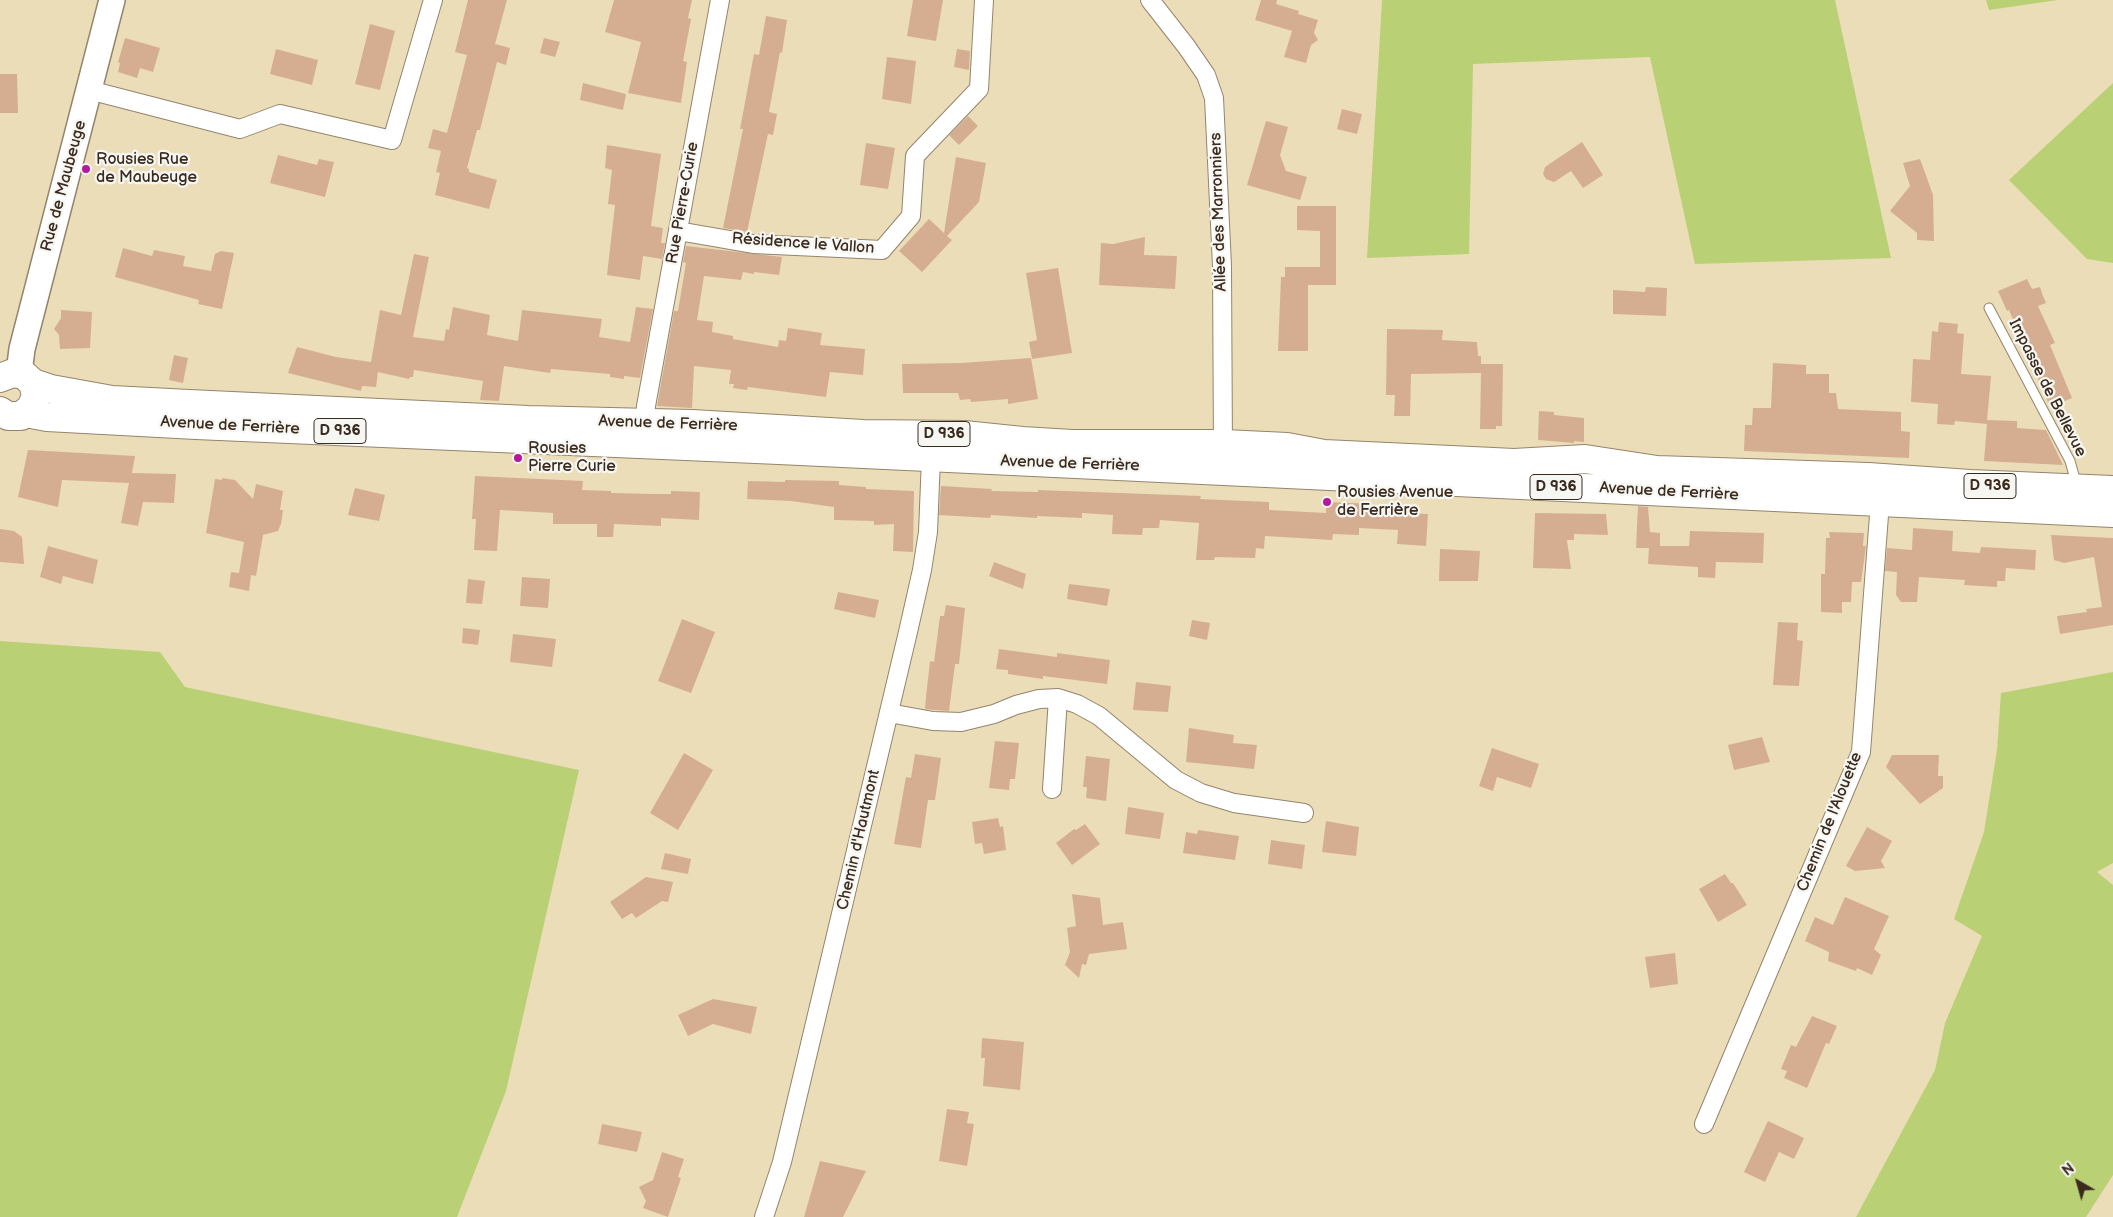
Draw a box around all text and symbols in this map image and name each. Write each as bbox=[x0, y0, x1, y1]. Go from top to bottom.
street label: Rue de Maubeuge bbox=[37, 118, 91, 254]
street label: Allée des Marronniers bbox=[1207, 132, 1231, 292]
street label: Rue Pierre-Curie bbox=[663, 141, 703, 265]
place label: Rousies Rue de Maubeuge bbox=[96, 150, 197, 188]
marker: Rousies Rue de Maubeuge bbox=[80, 163, 92, 175]
street label: Résidence le Vallon bbox=[731, 229, 875, 259]
street label: Impasse de Bellevue bbox=[2004, 316, 2090, 460]
street label: Avenue de Ferrière bbox=[598, 412, 738, 436]
street label: Avenue de Ferrière bbox=[160, 413, 300, 439]
road number: D 936 bbox=[314, 418, 366, 444]
road number: D 936 bbox=[918, 422, 970, 446]
place label: Rousies Pierre Curie bbox=[528, 439, 616, 477]
marker: Rousies Pierre Curie bbox=[512, 452, 524, 464]
street label: Avenue de Ferrière bbox=[1000, 452, 1140, 476]
road number: D 936 bbox=[1530, 474, 1582, 500]
road number: D 936 bbox=[1964, 474, 2016, 498]
street label: Avenue de Ferrière bbox=[1599, 479, 1739, 505]
place label: Rousies Avenue de Ferrière bbox=[1337, 483, 1453, 521]
marker: Rousies Avenue de Ferrière bbox=[1321, 496, 1333, 508]
street label: Chemin de l'Alouette bbox=[1793, 750, 1867, 894]
street label: Chemin d'Hautmont bbox=[833, 768, 885, 912]
north arrow bbox=[2053, 1157, 2103, 1207]
text: N bbox=[2059, 1160, 2078, 1180]

